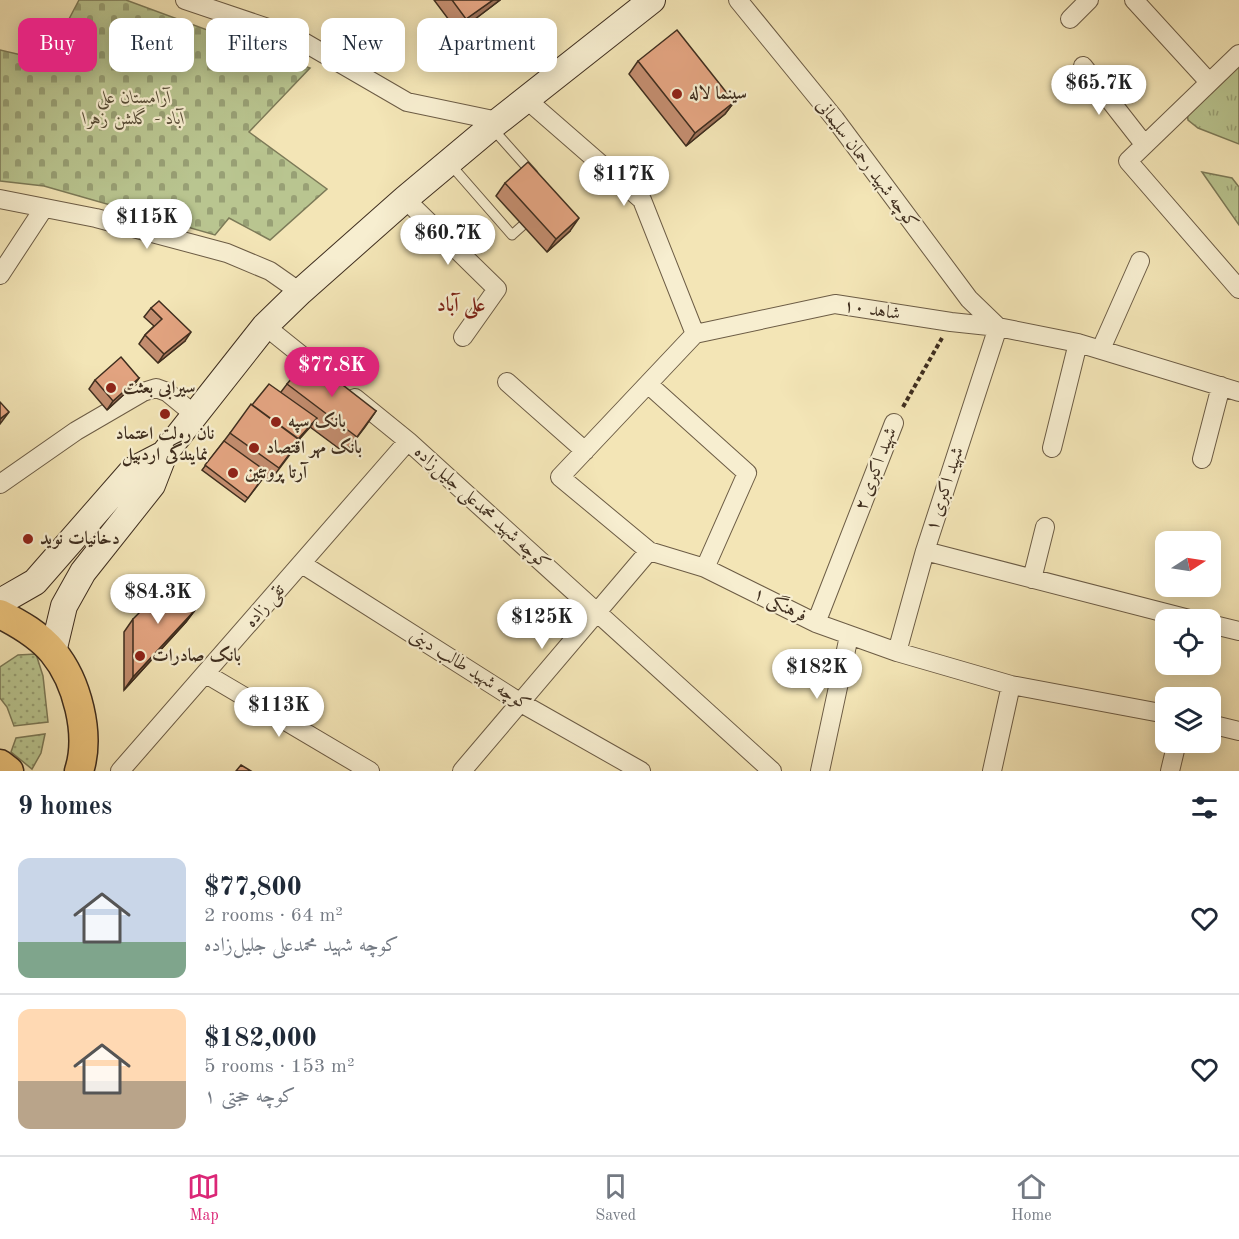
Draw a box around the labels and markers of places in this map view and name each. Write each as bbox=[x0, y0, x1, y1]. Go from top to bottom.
pin: $65.7K bbox=[1050, 65, 1148, 116]
place label: سینما لاله bbox=[689, 84, 747, 104]
marker: سینما لاله bbox=[670, 87, 684, 101]
pin: $117K bbox=[582, 156, 666, 207]
pin: $115K bbox=[105, 199, 189, 250]
pin: $60.7K bbox=[399, 215, 497, 266]
pin: $77.8K bbox=[283, 347, 381, 398]
place label: سیرابی بعثت bbox=[123, 379, 196, 400]
marker: سیرابی بعثت bbox=[104, 381, 118, 395]
marker: نان رولت اعتماد نمایندگی اردبیل bbox=[158, 407, 172, 421]
place label: بانک سپه bbox=[288, 411, 346, 433]
marker: بانک سپه bbox=[269, 415, 283, 429]
place label: نان رولت اعتماد نمایندگی اردبیل bbox=[116, 425, 214, 467]
place label: بانک مهر اقتصاد bbox=[266, 437, 362, 459]
marker: بانک مهر اقتصاد bbox=[247, 441, 261, 455]
place label: آرتا پروتئین bbox=[245, 461, 309, 484]
marker: آرتا پروتئین bbox=[226, 466, 240, 480]
place label: دخانیات نوید bbox=[40, 530, 120, 549]
marker: دخانیات نوید bbox=[21, 532, 35, 546]
pin: $84.3K bbox=[109, 574, 207, 625]
pin: $125K bbox=[500, 599, 584, 650]
place label: بانک صادرات bbox=[152, 645, 241, 666]
marker: بانک صادرات bbox=[133, 649, 147, 663]
pin: $182K bbox=[775, 649, 859, 700]
pin: $113K bbox=[237, 687, 321, 738]

